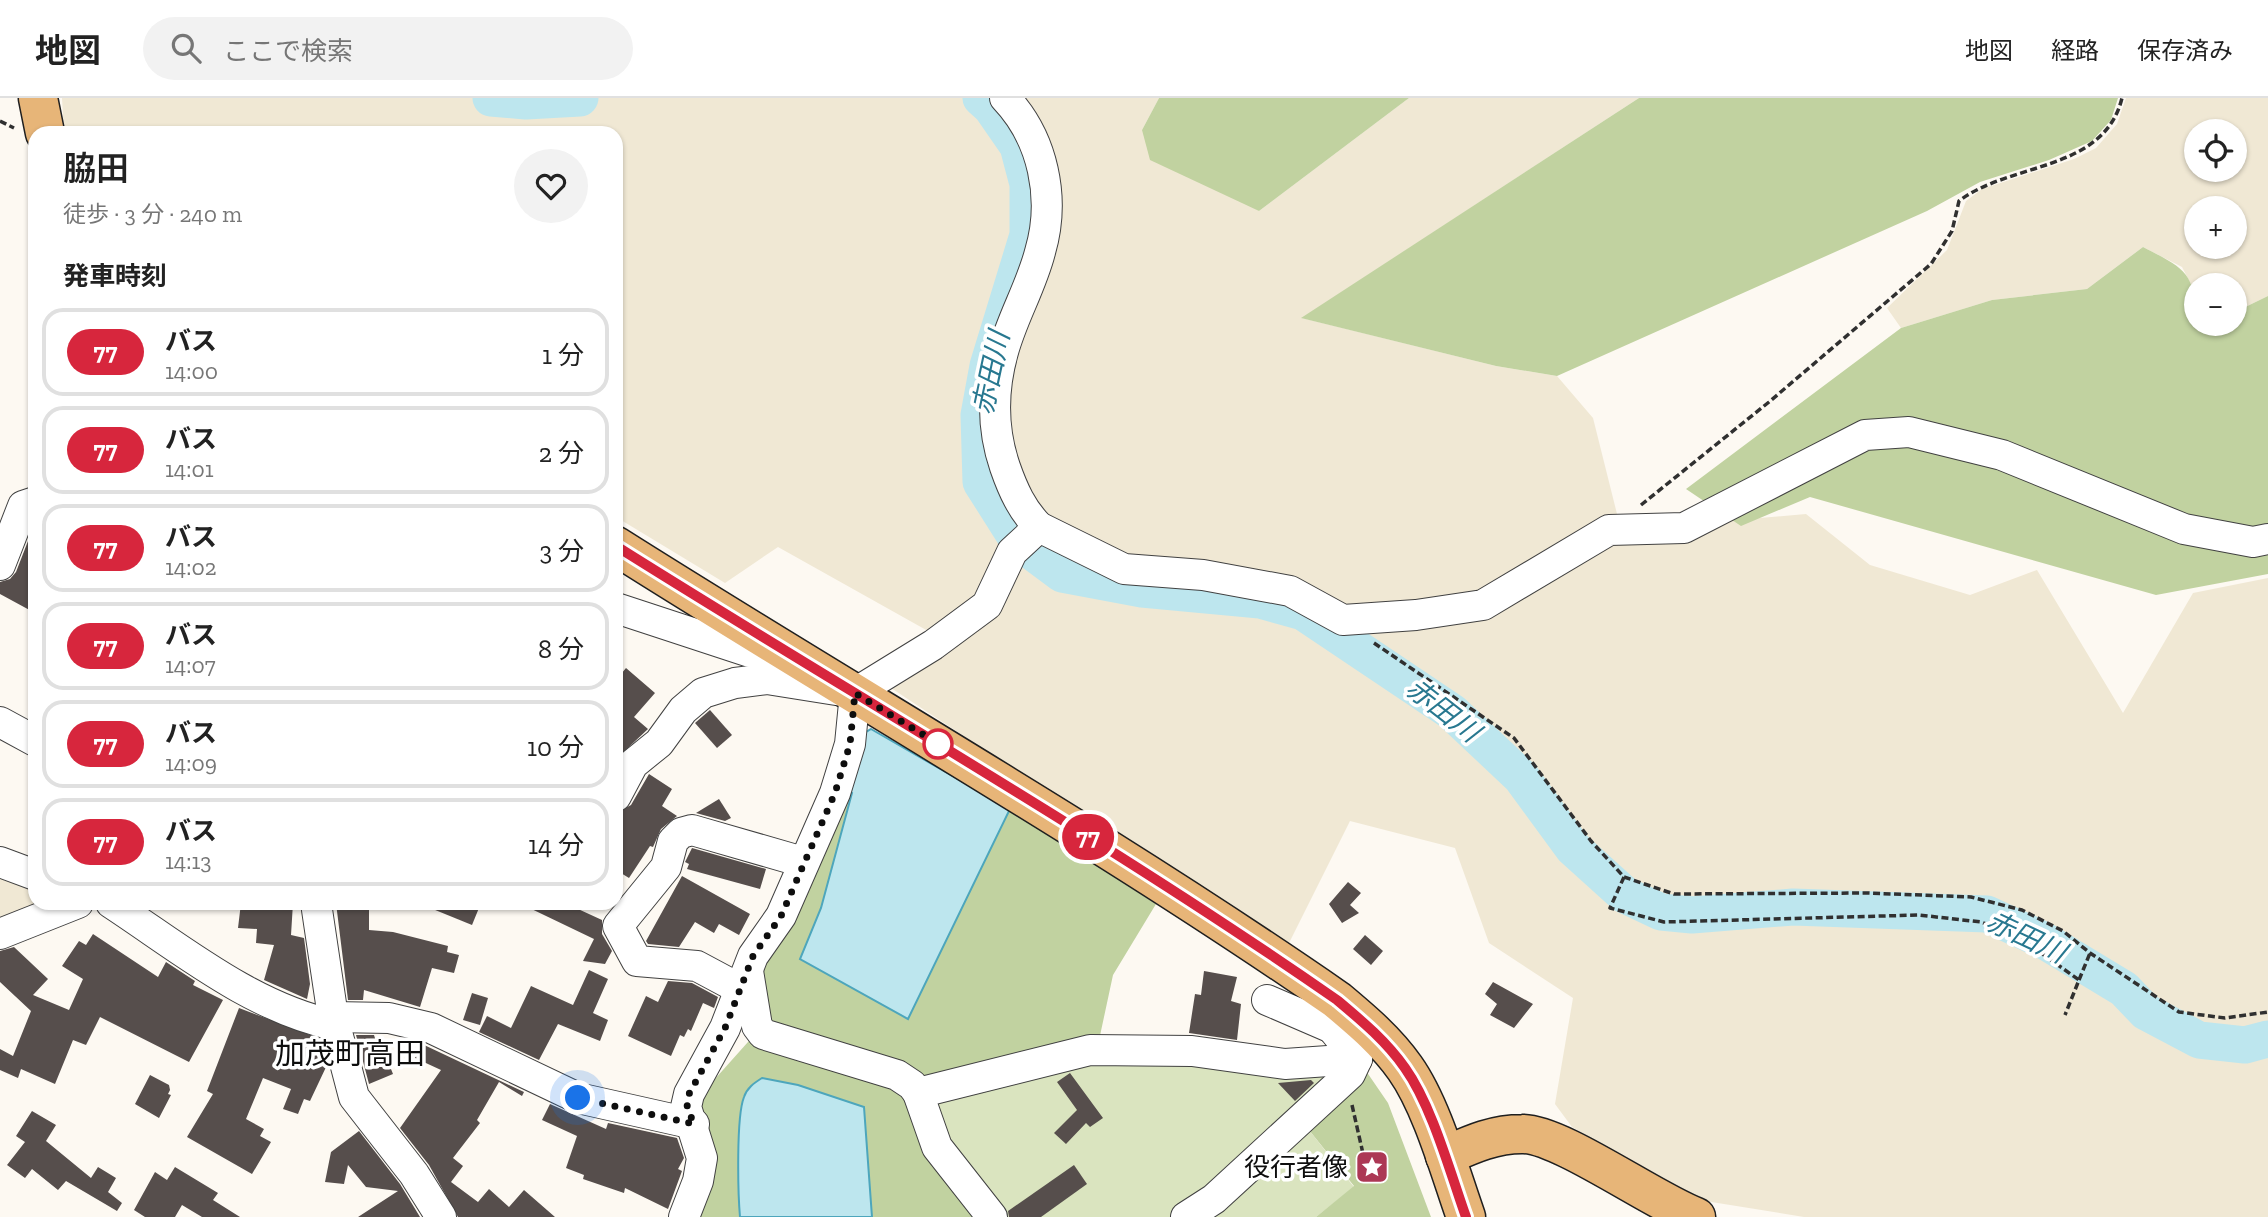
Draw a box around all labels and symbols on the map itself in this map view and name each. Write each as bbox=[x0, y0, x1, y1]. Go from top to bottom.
water label: 赤田川 bbox=[966, 326, 1016, 418]
water label: 赤田川 bbox=[1400, 671, 1489, 751]
unlabelled marker bbox=[923, 729, 953, 759]
line badge: 77 bbox=[1056, 814, 1120, 860]
water label: 赤田川 bbox=[1981, 904, 2074, 971]
district label: 加茂町高田 bbox=[275, 1036, 425, 1072]
your location bbox=[560, 1080, 595, 1115]
place icon: 役行者像 bbox=[1353, 1148, 1391, 1186]
place label: 役行者像 bbox=[1244, 1151, 1348, 1183]

